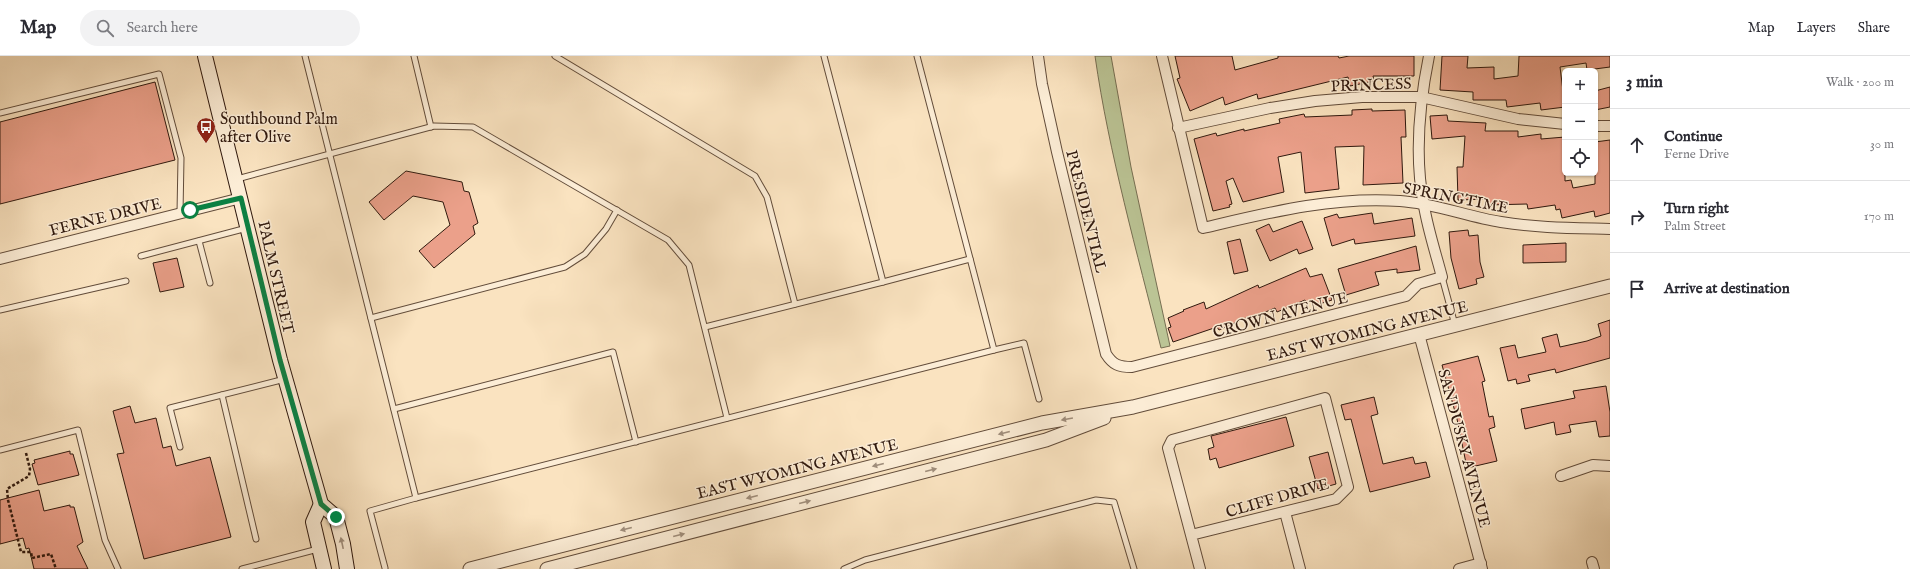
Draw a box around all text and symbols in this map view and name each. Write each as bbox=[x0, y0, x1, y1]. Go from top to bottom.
search box bbox=[80, 10, 360, 46]
text: Map bbox=[20, 16, 56, 40]
icon: search bbox=[94, 17, 116, 39]
text: Search here bbox=[126, 18, 198, 37]
text: Map bbox=[1748, 19, 1775, 37]
text: Layers bbox=[1797, 19, 1836, 37]
text: Share bbox=[1858, 19, 1890, 37]
map controls bbox=[1562, 68, 1598, 176]
button: + bbox=[1562, 68, 1598, 104]
text: 3 min bbox=[1626, 72, 1663, 93]
text: Walk · 200 m bbox=[1826, 74, 1894, 91]
street label: PRINCESS bbox=[1330, 75, 1412, 97]
button: − bbox=[1562, 104, 1598, 140]
place label: Southbound Palm after Olive bbox=[220, 110, 338, 148]
bus stop icon: Southbound Palm after Olive bbox=[195, 116, 217, 144]
text: Continue bbox=[1664, 127, 1722, 146]
icon: ahead bbox=[1626, 134, 1648, 156]
text: 30 m bbox=[1870, 136, 1894, 153]
button: locate bbox=[1562, 140, 1598, 176]
text: Ferne Drive bbox=[1664, 146, 1729, 163]
street label: PRESIDENTIAL bbox=[1060, 148, 1110, 276]
street label: SPRINGTIME bbox=[1401, 179, 1510, 219]
street label: FERNE DRIVE bbox=[47, 194, 164, 242]
text: Turn right bbox=[1664, 199, 1729, 218]
route start bbox=[181, 201, 199, 219]
icon: right bbox=[1626, 206, 1648, 228]
text: 170 m bbox=[1864, 208, 1894, 225]
text: Palm Street bbox=[1664, 218, 1726, 235]
street label: PALM STREET bbox=[252, 219, 298, 336]
icon: arrive bbox=[1626, 278, 1648, 300]
text: Arrive at destination bbox=[1664, 279, 1790, 298]
street label: CROWN AVENUE bbox=[1211, 288, 1350, 344]
street label: EAST WYOMING AVENUE bbox=[1265, 297, 1470, 367]
street label: SANDUSKY AVENUE bbox=[1432, 367, 1494, 530]
one-way arrow bbox=[1061, 416, 1073, 422]
one-way arrow bbox=[998, 430, 1010, 436]
street label: EAST WYOMING AVENUE bbox=[695, 435, 900, 505]
one-way arrow bbox=[872, 462, 884, 468]
one-way arrow bbox=[925, 467, 937, 473]
street label: CLIFF DRIVE bbox=[1224, 475, 1332, 523]
one-way arrow bbox=[746, 494, 758, 500]
one-way arrow bbox=[799, 499, 811, 505]
route end bbox=[327, 508, 345, 526]
one-way arrow bbox=[620, 526, 632, 532]
one-way arrow bbox=[674, 532, 686, 538]
one-way arrow bbox=[339, 537, 345, 549]

